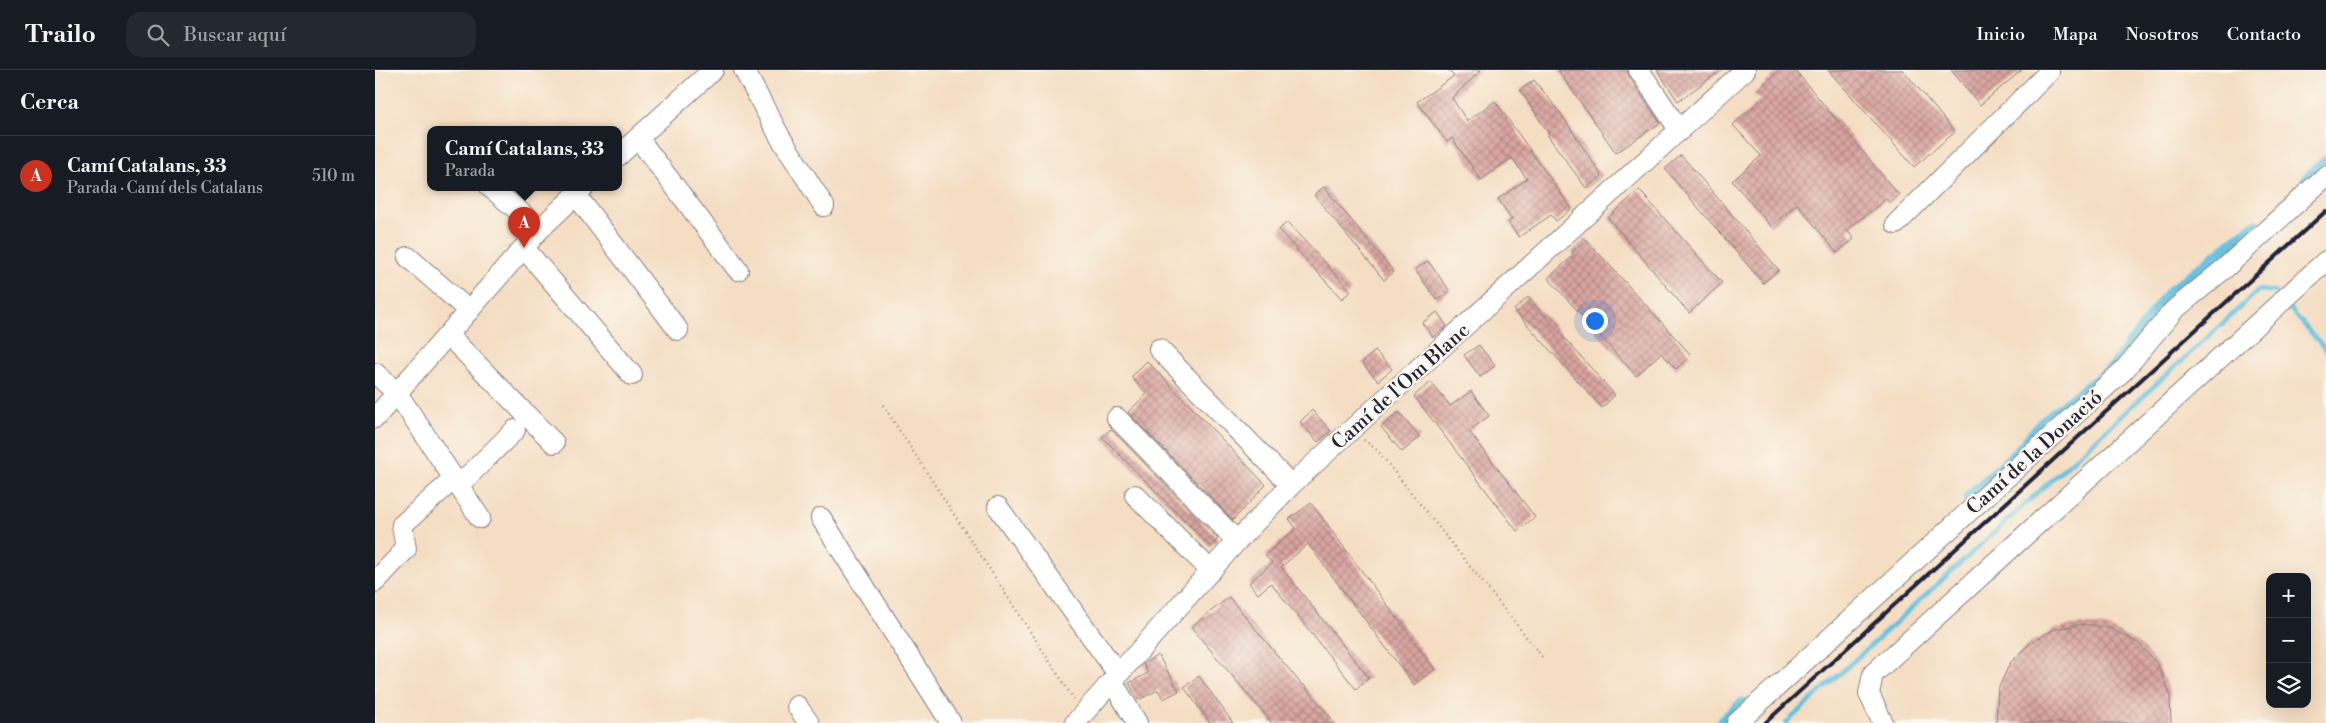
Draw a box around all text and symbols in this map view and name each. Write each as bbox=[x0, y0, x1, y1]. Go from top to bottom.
search box bbox=[126, 12, 476, 57]
text: Trailo bbox=[25, 20, 96, 50]
icon: search bbox=[144, 21, 172, 49]
text: Buscar aquí bbox=[184, 23, 286, 47]
text: Inicio bbox=[1976, 23, 2025, 46]
text: Mapa bbox=[2053, 23, 2098, 46]
text: Nosotros bbox=[2126, 23, 2199, 46]
text: Contacto bbox=[2227, 23, 2301, 46]
text: Cerca bbox=[20, 90, 79, 116]
popup bbox=[427, 126, 622, 191]
text: Camí Catalans, 33 bbox=[445, 137, 604, 161]
text: Camí Catalans, 33 bbox=[67, 154, 227, 178]
text: Parada bbox=[445, 161, 495, 181]
text: A bbox=[30, 166, 42, 186]
text: 510 m bbox=[312, 166, 355, 186]
text: Parada · Camí dels Catalans bbox=[67, 178, 263, 198]
pin: A bbox=[508, 207, 540, 248]
your location bbox=[1582, 308, 1608, 334]
street label: Camí de l'Om Blanc bbox=[1327, 318, 1475, 456]
street label: Camí de la Donació bbox=[1962, 385, 2108, 521]
map controls bbox=[2266, 573, 2311, 708]
button: + bbox=[2266, 573, 2311, 618]
button: − bbox=[2266, 618, 2311, 663]
button: layers bbox=[2266, 663, 2311, 708]

